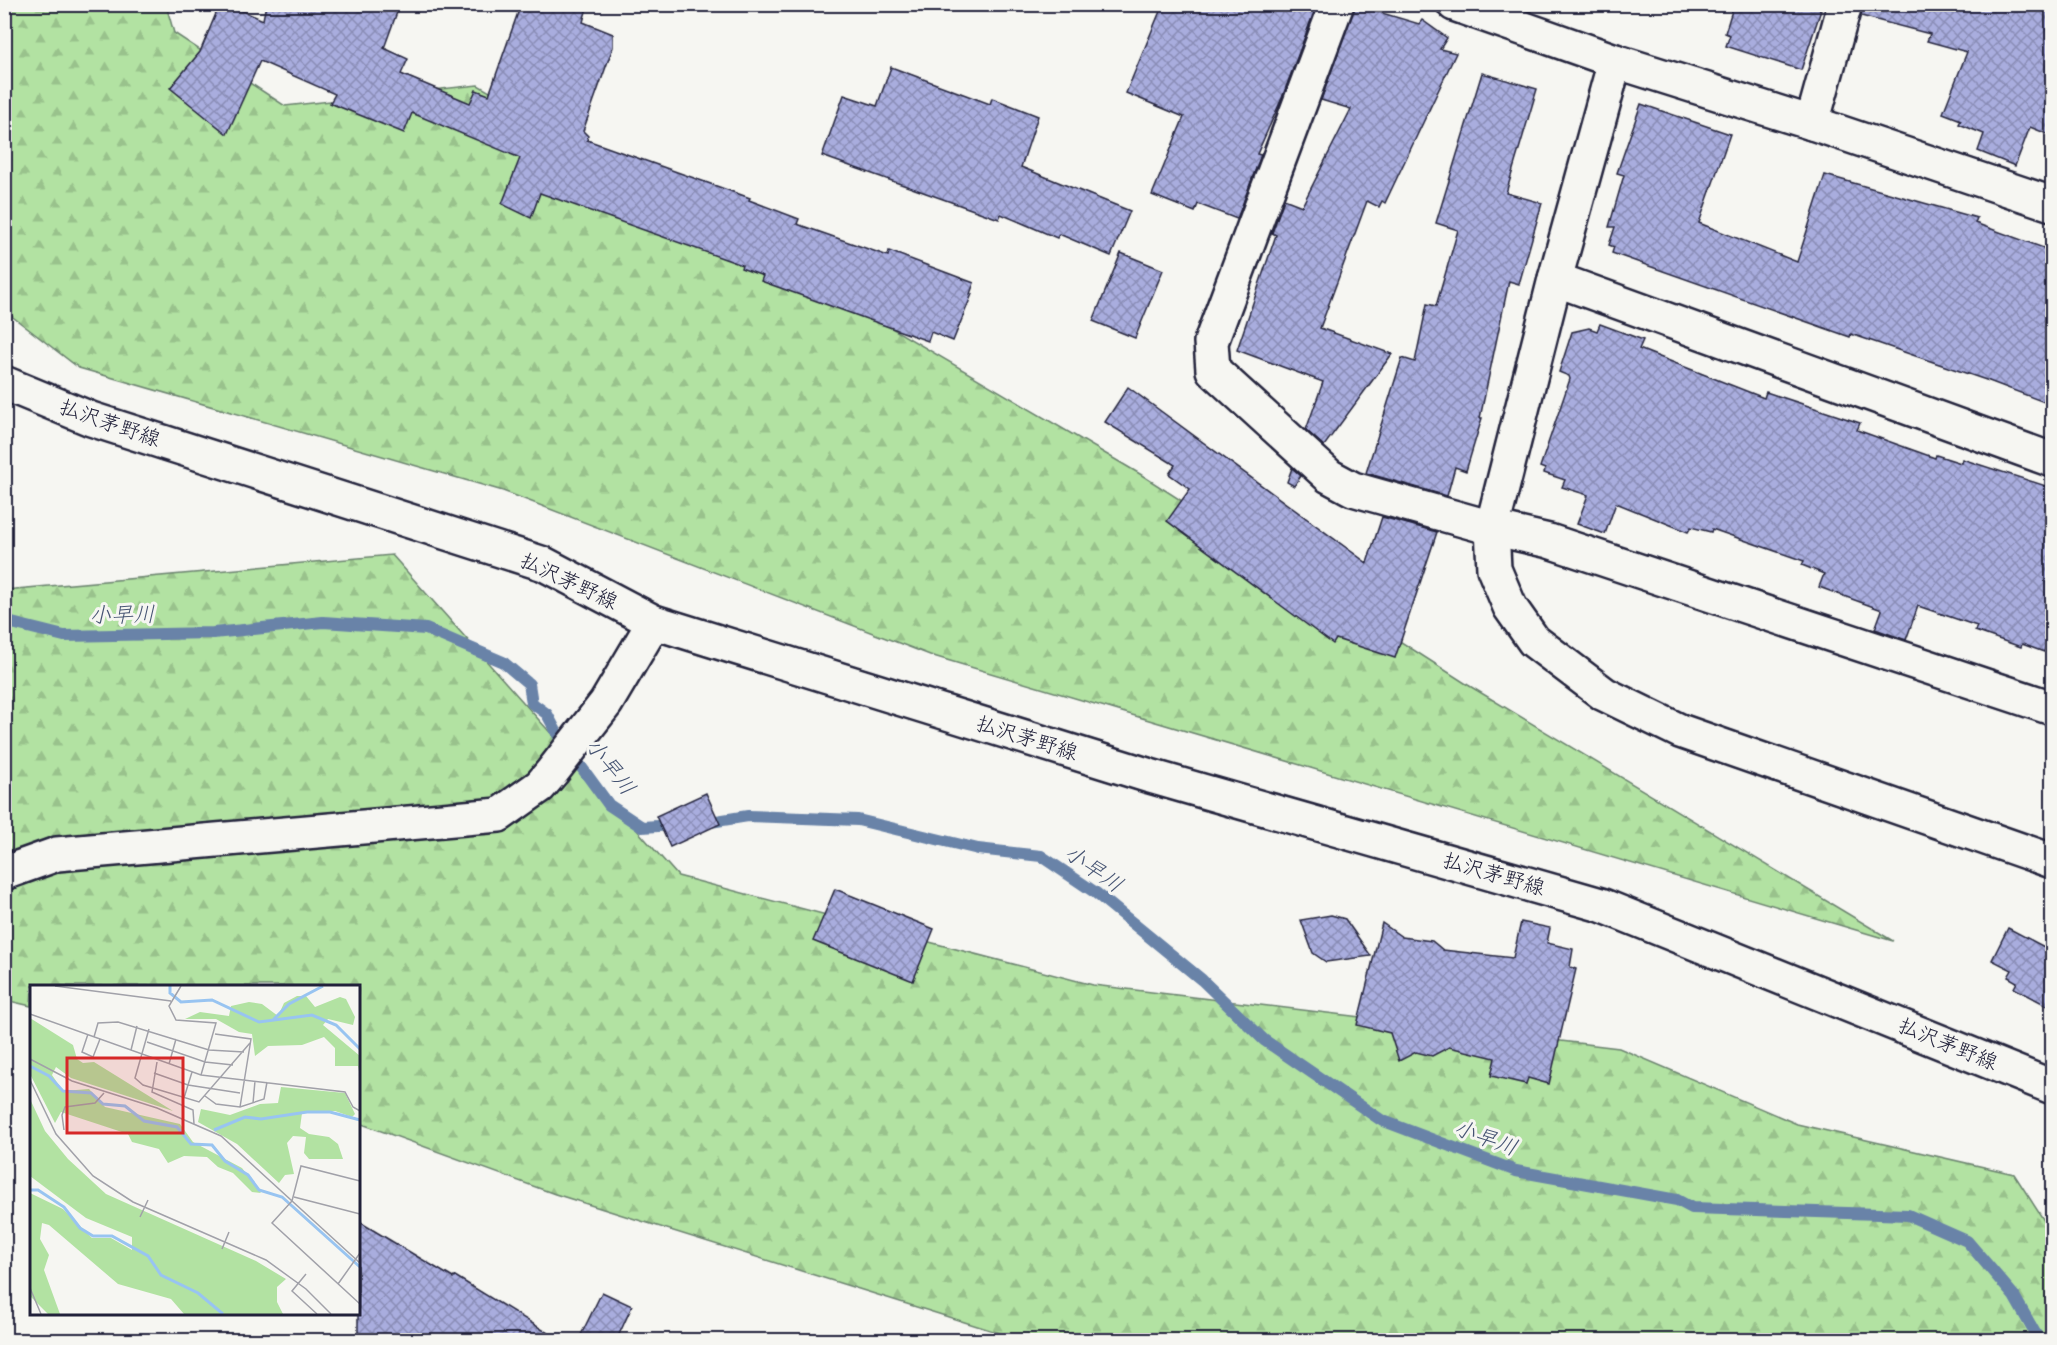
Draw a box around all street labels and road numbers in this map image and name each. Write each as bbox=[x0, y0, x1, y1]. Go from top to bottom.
street label: 払沢茅野線 bbox=[55, 392, 165, 457]
street label: 払沢茅野線 bbox=[514, 545, 623, 620]
street label: 払沢茅野線 bbox=[972, 708, 1082, 771]
street label: 払沢茅野線 bbox=[1439, 845, 1549, 906]
street label: 払沢茅野線 bbox=[1893, 1010, 2002, 1080]

